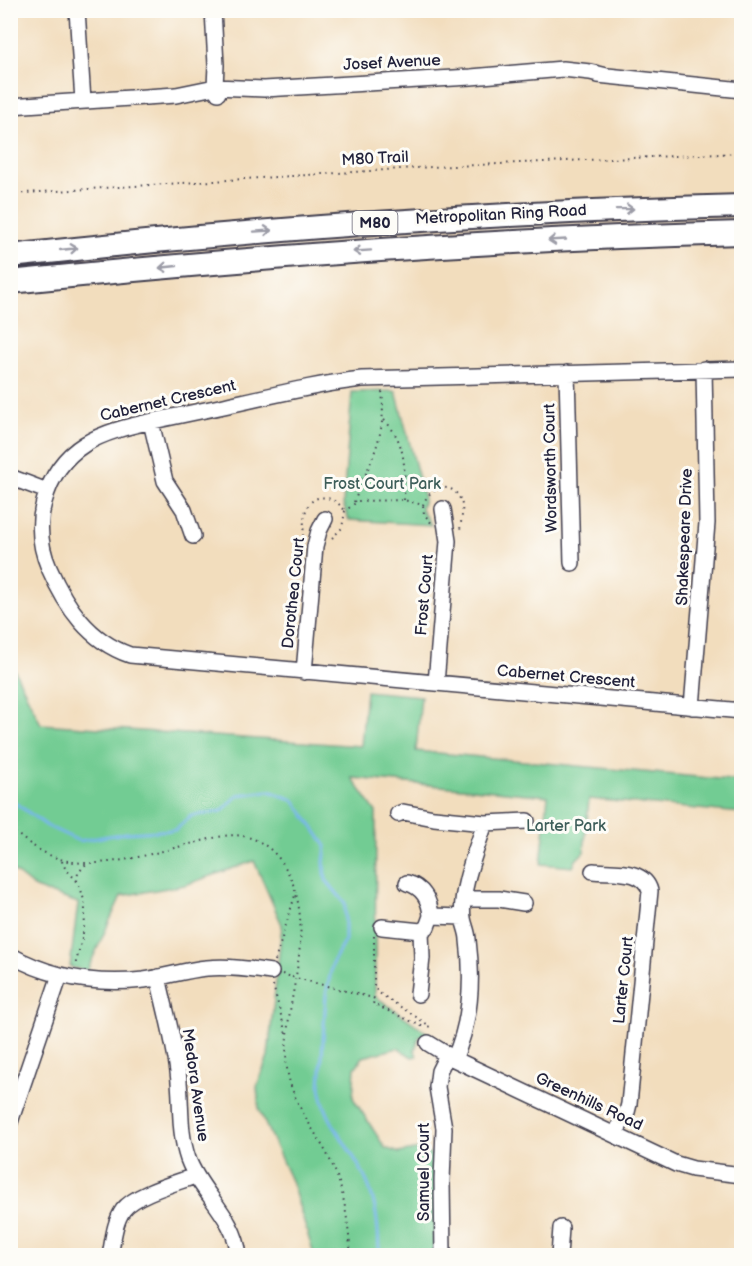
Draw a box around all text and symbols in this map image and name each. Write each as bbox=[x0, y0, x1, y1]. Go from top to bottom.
street label: Josef Avenue bbox=[343, 51, 442, 75]
street label: M80 Trail bbox=[341, 148, 409, 170]
street label: Metropolitan Ring Road bbox=[415, 201, 587, 229]
one-way arrow bbox=[615, 203, 635, 214]
road number: M80 bbox=[352, 211, 398, 235]
one-way arrow bbox=[252, 226, 272, 237]
one-way arrow bbox=[548, 234, 568, 245]
one-way arrow bbox=[58, 243, 78, 254]
one-way arrow bbox=[353, 246, 373, 257]
one-way arrow bbox=[159, 262, 179, 273]
street label: Cabernet Crescent bbox=[98, 376, 238, 426]
street label: Wordsworth Court bbox=[540, 403, 562, 533]
street label: Shakespeare Drive bbox=[673, 468, 697, 606]
park label: Frost Court Park bbox=[323, 475, 441, 494]
street label: Dorothea Court bbox=[279, 536, 309, 649]
street label: Frost Court bbox=[412, 554, 438, 636]
street label: Cabernet Crescent bbox=[496, 661, 636, 693]
park label: Larter Park bbox=[526, 817, 606, 836]
street label: Larter Court bbox=[610, 935, 638, 1025]
street label: Medora Avenue bbox=[178, 1027, 212, 1143]
street label: Greenhills Road bbox=[532, 1069, 646, 1135]
street label: Samuel Court bbox=[415, 1123, 434, 1221]

